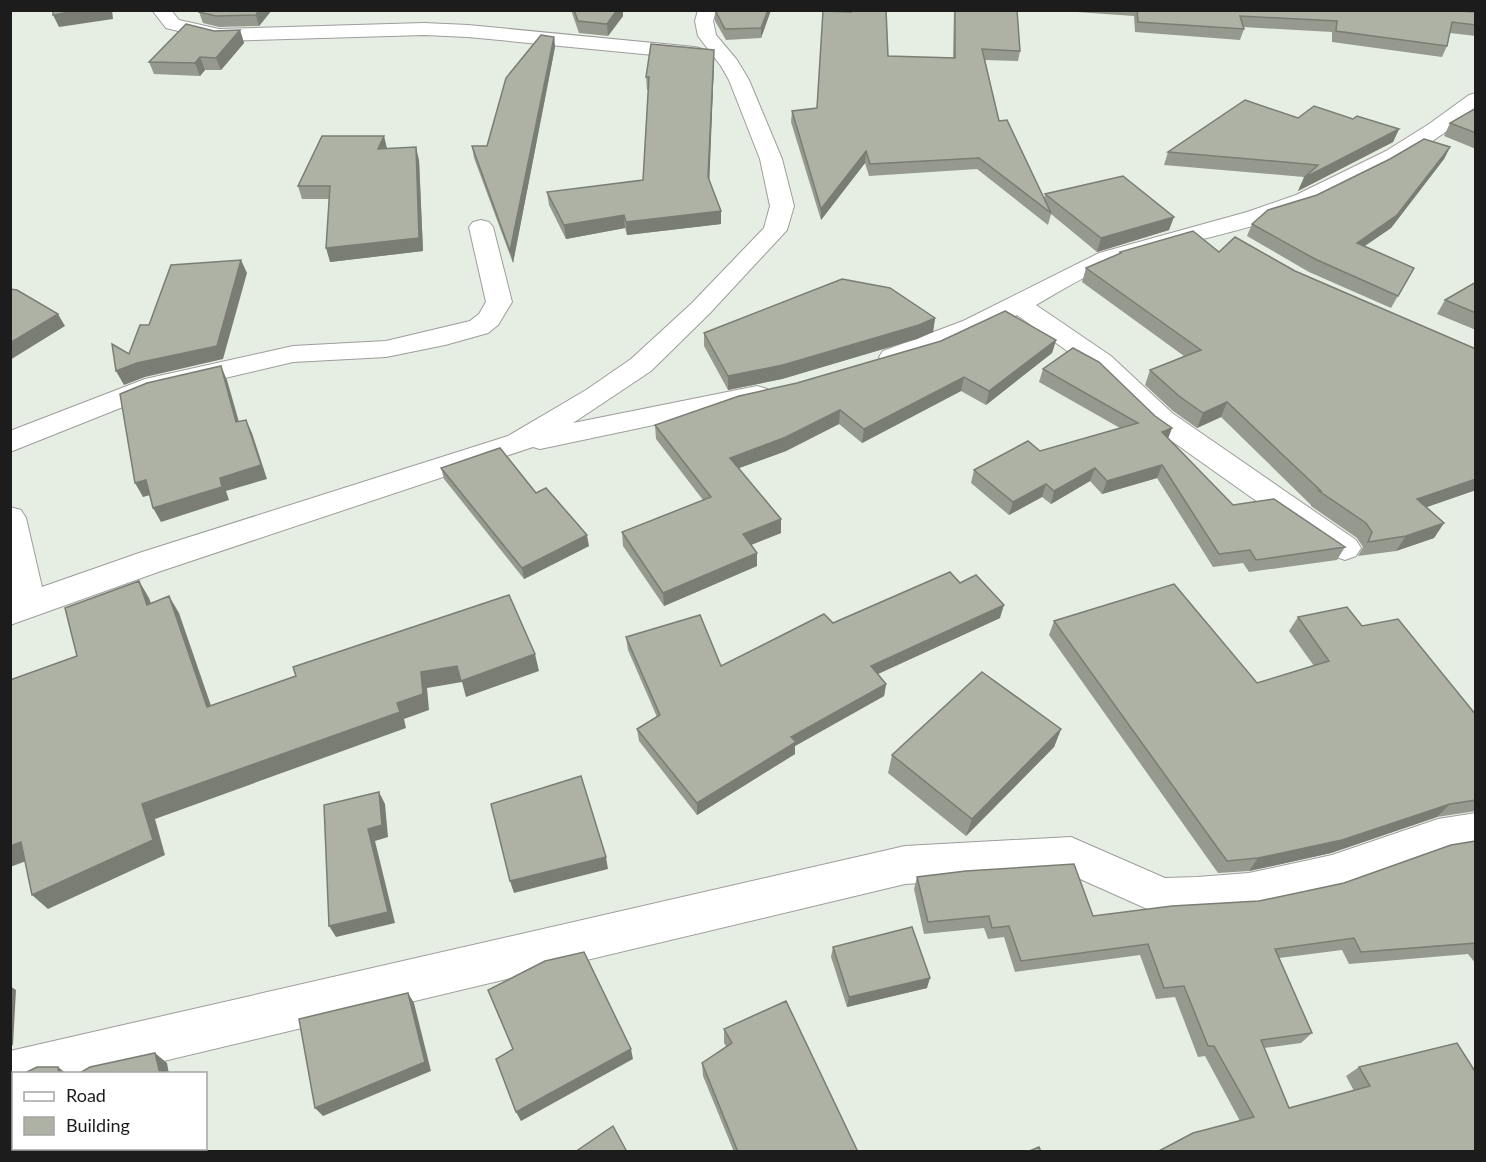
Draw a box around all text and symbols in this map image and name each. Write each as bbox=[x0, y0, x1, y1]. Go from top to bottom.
legend bbox=[12, 1072, 207, 1150]
text: Road bbox=[66, 1084, 106, 1106]
text: Building bbox=[66, 1114, 130, 1136]

